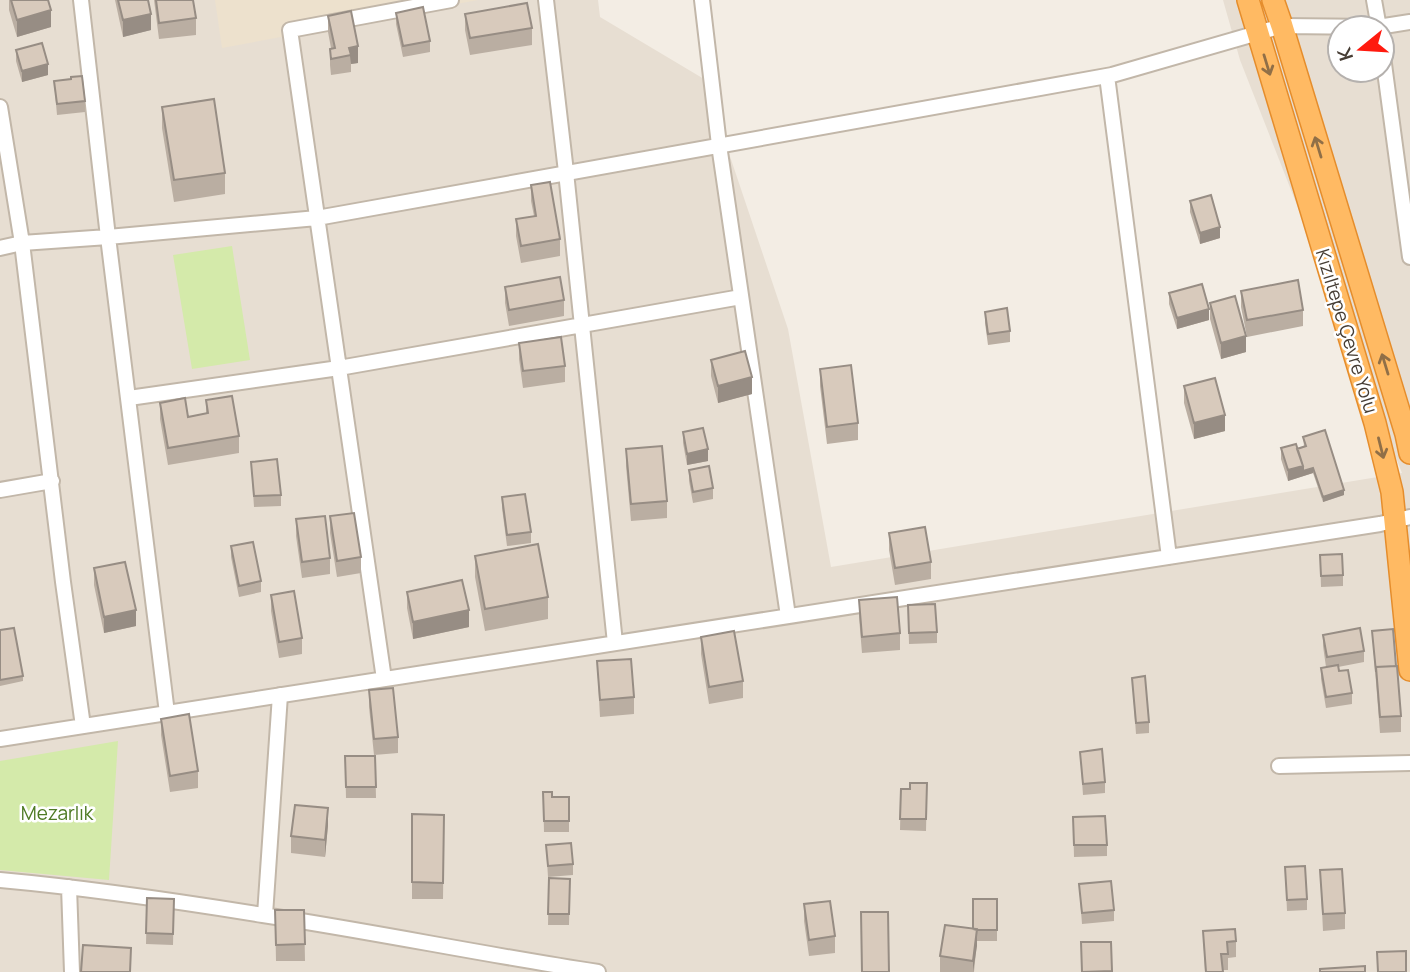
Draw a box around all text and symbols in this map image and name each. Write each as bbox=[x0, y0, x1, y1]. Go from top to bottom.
north arrow bbox=[1326, 14, 1396, 84]
text: K bbox=[1330, 44, 1359, 64]
one-way arrow bbox=[1262, 54, 1275, 76]
one-way arrow bbox=[1310, 136, 1323, 158]
street label: Kızıltepe Çevre Yolu bbox=[1310, 246, 1384, 416]
one-way arrow bbox=[1377, 353, 1390, 375]
one-way arrow bbox=[1375, 436, 1388, 459]
park label: Mezarlık bbox=[21, 800, 94, 826]

